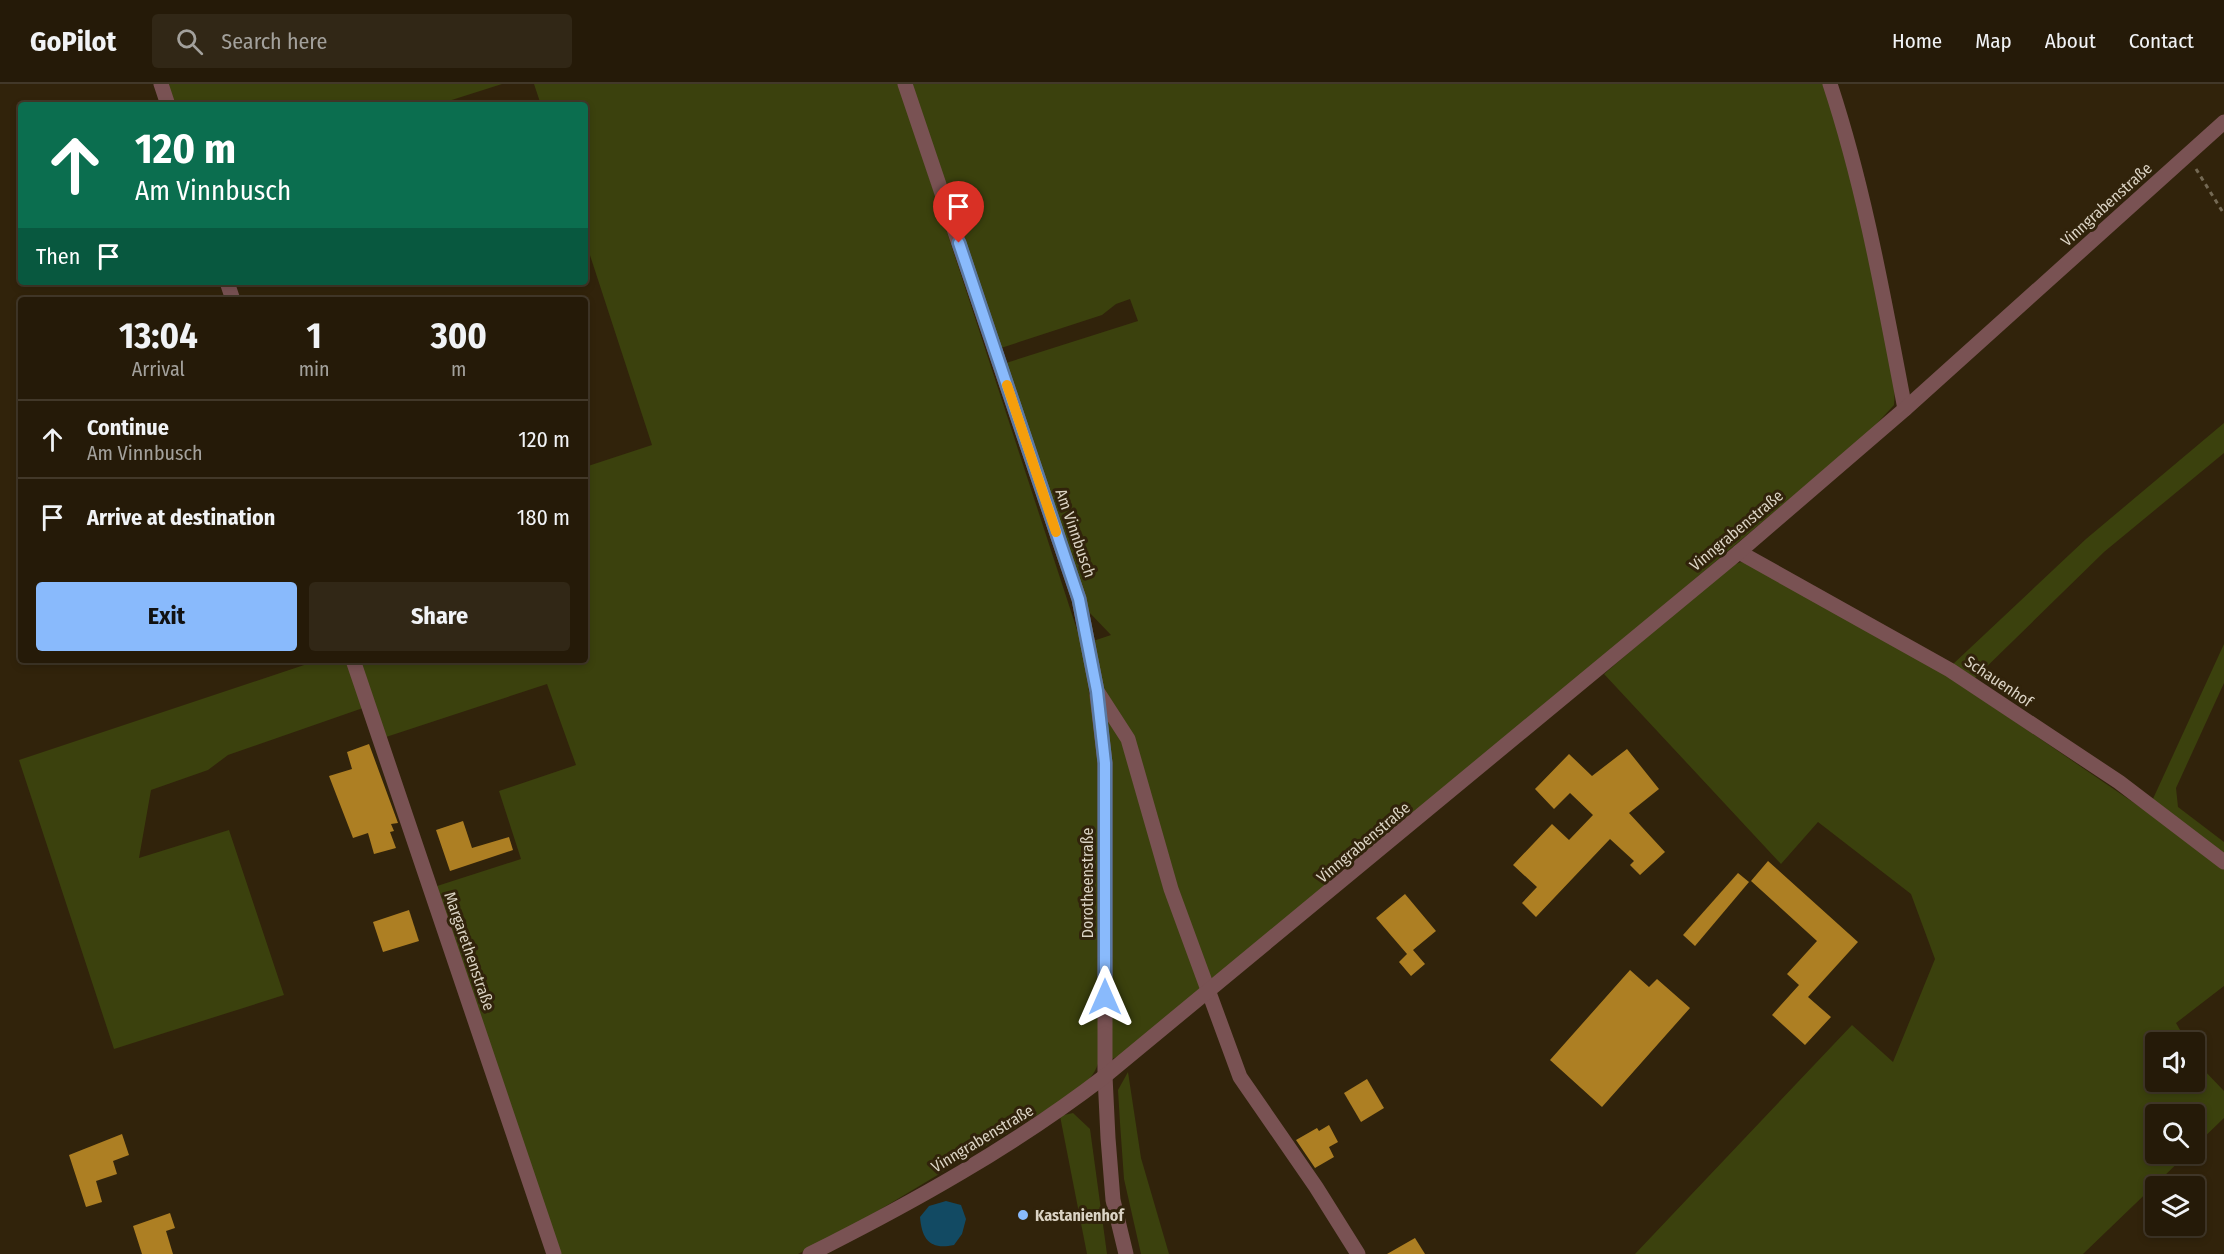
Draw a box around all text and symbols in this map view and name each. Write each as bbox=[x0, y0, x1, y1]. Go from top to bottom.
search box bbox=[152, 14, 572, 68]
text: GoPilot bbox=[30, 25, 116, 58]
icon: search bbox=[173, 25, 206, 58]
text: Search here bbox=[221, 28, 327, 55]
text: Home bbox=[1892, 28, 1942, 54]
text: Map bbox=[1975, 28, 2012, 54]
text: About bbox=[2045, 28, 2096, 54]
text: Contact bbox=[2129, 28, 2194, 54]
text: 120 m bbox=[135, 124, 236, 174]
icon: ahead bbox=[36, 126, 114, 204]
street label: Vinngrabenstraße bbox=[2057, 159, 2156, 250]
text: Am Vinnbusch bbox=[135, 175, 291, 207]
pin bbox=[933, 181, 984, 243]
icon: arrive bbox=[942, 190, 975, 223]
icon: arrive bbox=[92, 240, 125, 273]
text: Then bbox=[36, 243, 80, 270]
text: 13:04 bbox=[119, 314, 198, 358]
text: 1 bbox=[307, 314, 322, 358]
text: 300 bbox=[431, 314, 487, 358]
text: Arrival bbox=[132, 357, 185, 381]
text: min bbox=[299, 357, 330, 381]
text: m bbox=[451, 357, 467, 381]
text: Continue bbox=[87, 414, 169, 441]
icon: ahead bbox=[36, 423, 69, 456]
text: 120 m bbox=[518, 426, 570, 453]
text: Am Vinnbusch bbox=[87, 441, 203, 465]
street label: Am Vinnbusch bbox=[1051, 486, 1100, 580]
street label: Vinngrabenstraße bbox=[1686, 486, 1787, 575]
icon: arrive bbox=[36, 501, 69, 534]
text: Arrive at destination bbox=[87, 504, 275, 531]
text: 180 m bbox=[517, 504, 570, 531]
button: Exit bbox=[36, 582, 297, 651]
button: Share bbox=[309, 582, 570, 651]
street label: Schauenhof bbox=[1961, 652, 2037, 712]
street label: Vinngrabenstraße bbox=[1313, 798, 1414, 887]
street label: Dorotheenstraße bbox=[1078, 828, 1097, 938]
street label: Margarethenstraße bbox=[440, 889, 499, 1013]
position arrow bbox=[1073, 965, 1137, 1029]
map controls bbox=[2145, 1032, 2205, 1236]
button: sound bbox=[2145, 1032, 2205, 1092]
street label: Vinngrabenstraße bbox=[928, 1100, 1037, 1176]
button: search bbox=[2145, 1104, 2205, 1164]
button: layers bbox=[2145, 1176, 2205, 1236]
place label: Kastanienhof bbox=[1035, 1206, 1125, 1225]
marker: Kastanienhof bbox=[1016, 1208, 1030, 1222]

